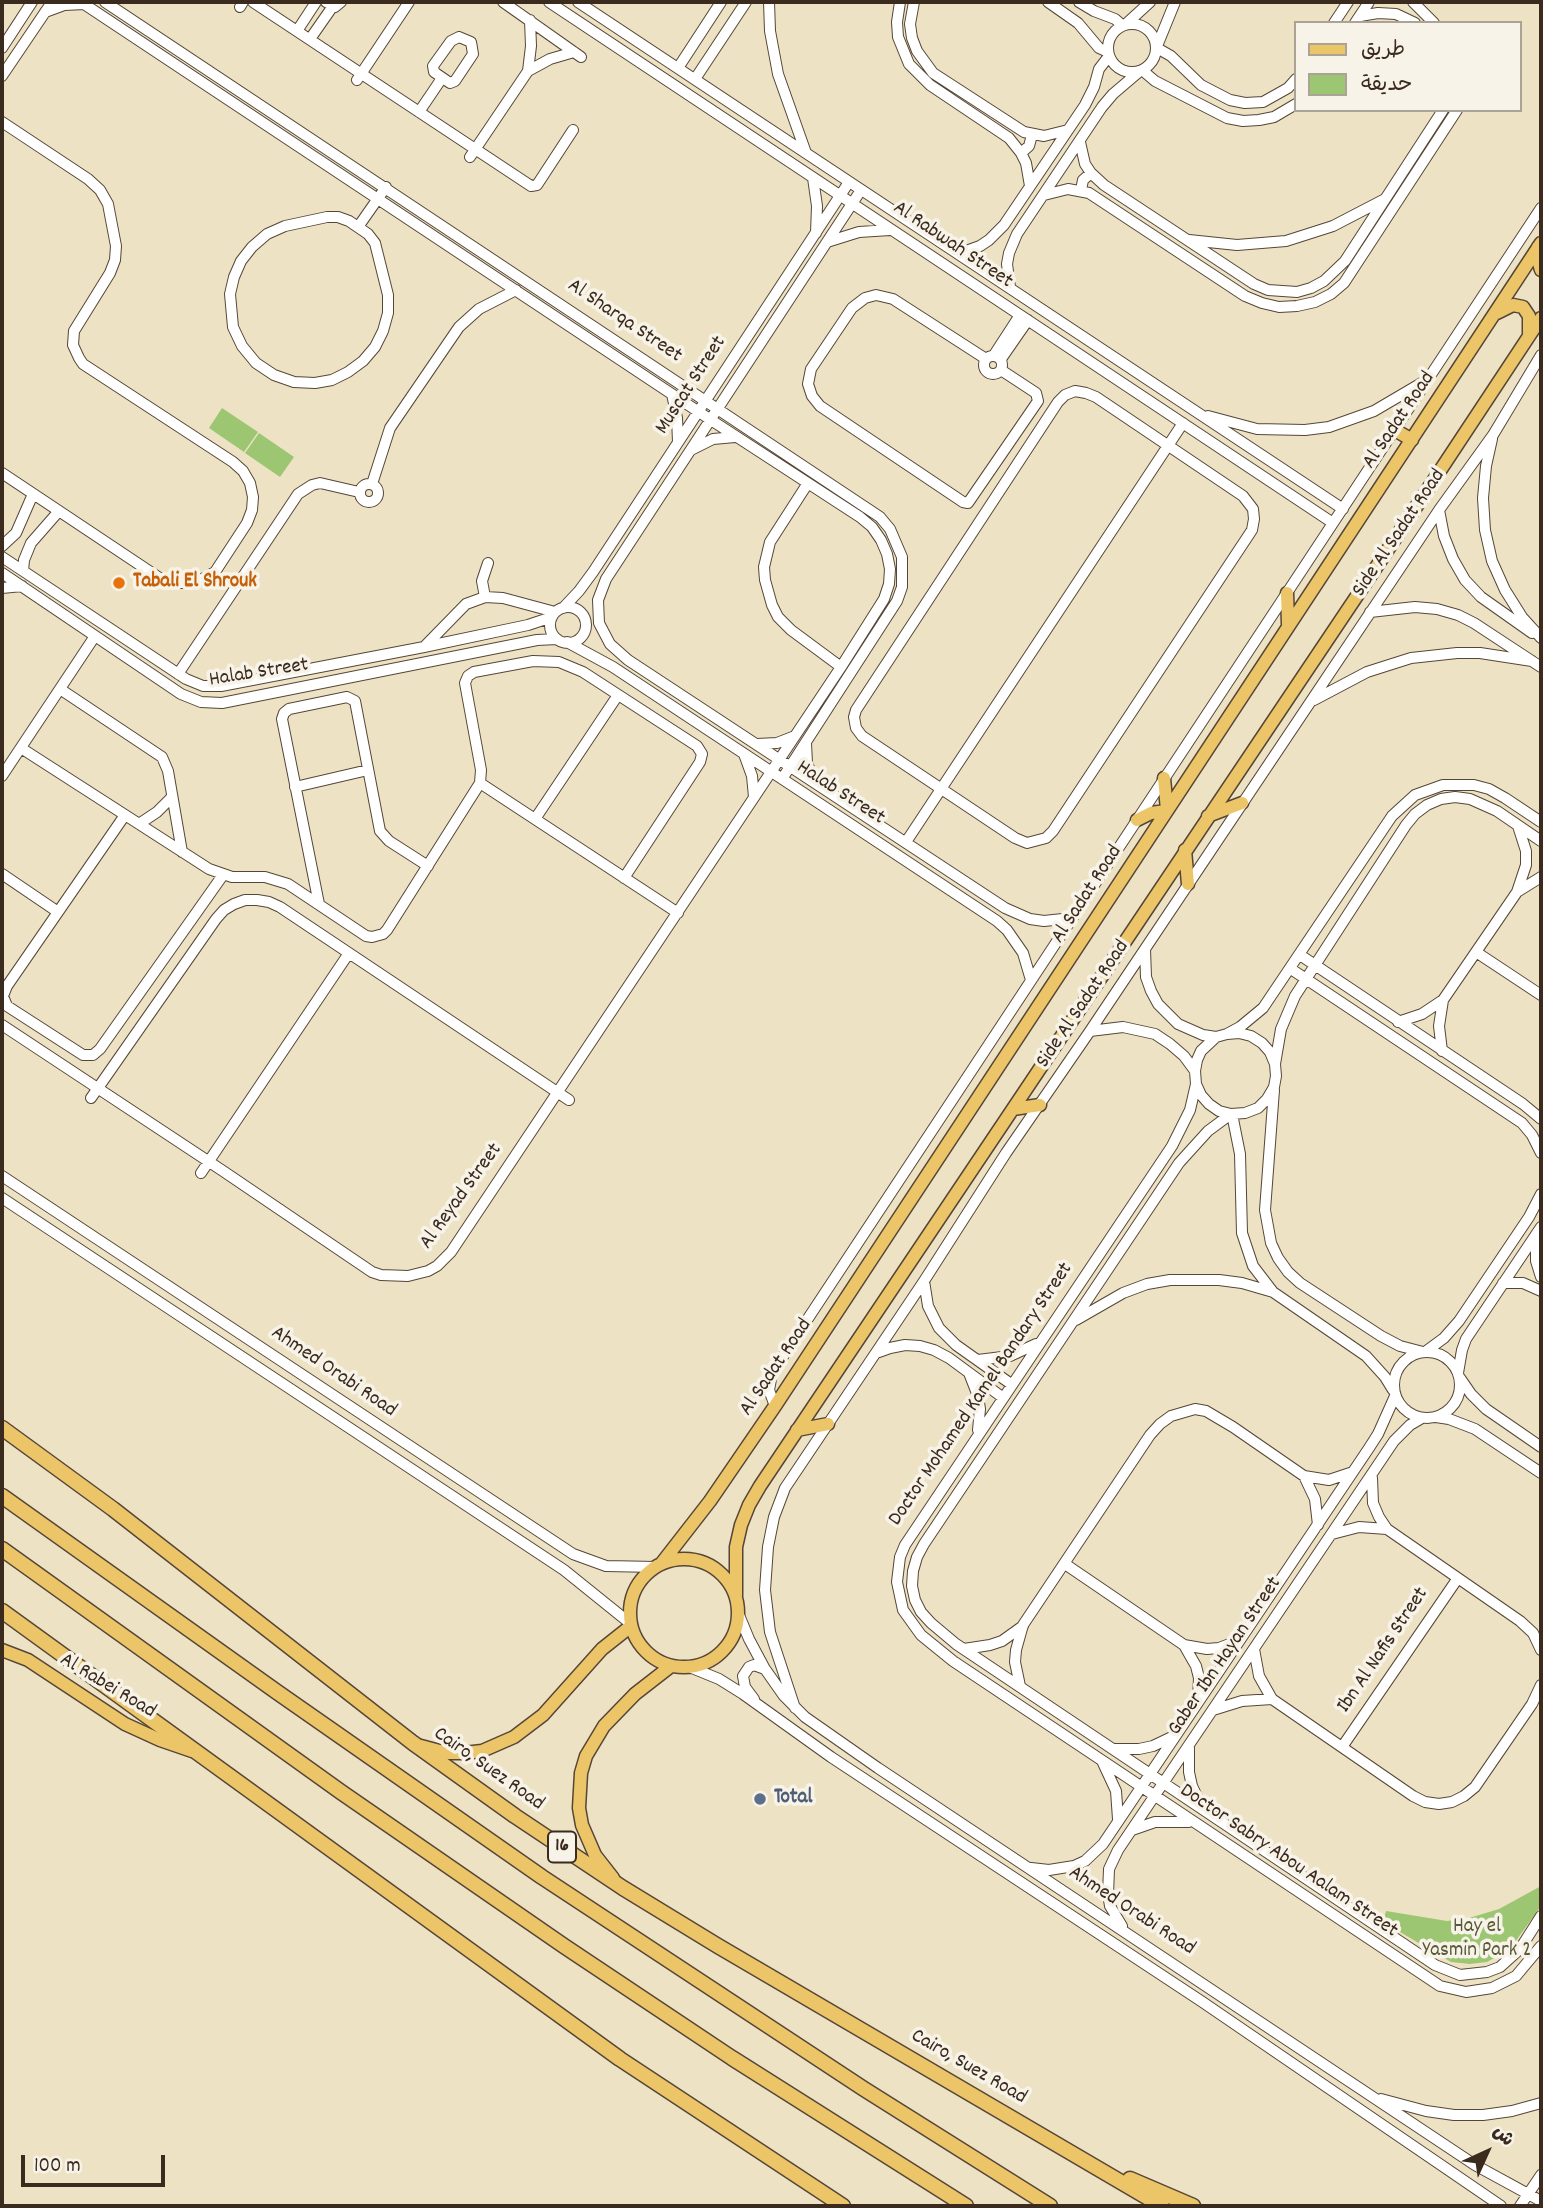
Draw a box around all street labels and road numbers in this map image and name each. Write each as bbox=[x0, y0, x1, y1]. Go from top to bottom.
street label: Al Rabwah Street bbox=[887, 197, 1017, 295]
street label: Al Sharqa Street bbox=[562, 274, 686, 370]
street label: Muscat Street bbox=[651, 332, 733, 440]
street label: Al Sadat Road bbox=[1358, 368, 1442, 474]
street label: Side Al Sadat Road bbox=[1348, 465, 1452, 603]
street label: Halab Street bbox=[207, 654, 311, 694]
street label: Halab Street bbox=[791, 756, 889, 832]
street label: Al Sadat Road bbox=[1047, 841, 1129, 949]
street label: Side Al Sadat Road bbox=[1032, 936, 1136, 1074]
street label: Al Reyad Street bbox=[415, 1139, 509, 1255]
street label: Doctor Mohamed Kamel Bandary Street bbox=[884, 1259, 1080, 1531]
street label: Al Sadat Road bbox=[735, 1315, 819, 1421]
street label: Ahmed Orabi Road bbox=[265, 1322, 401, 1424]
street label: Gaber Ibn Hayan Street bbox=[1164, 1573, 1288, 1741]
street label: Ibn Al Nafis Street bbox=[1333, 1583, 1435, 1719]
street label: Al Rabei Road bbox=[54, 1648, 160, 1726]
street label: Cairo, Suez Road bbox=[428, 1723, 548, 1817]
street label: Doctor Sabry Abou Aalam Street bbox=[1174, 1779, 1402, 1945]
road number: 16 bbox=[548, 1831, 576, 1862]
street label: Ahmed Orabi Road bbox=[1063, 1862, 1199, 1962]
street label: Cairo, Suez Road bbox=[906, 2025, 1030, 2111]

